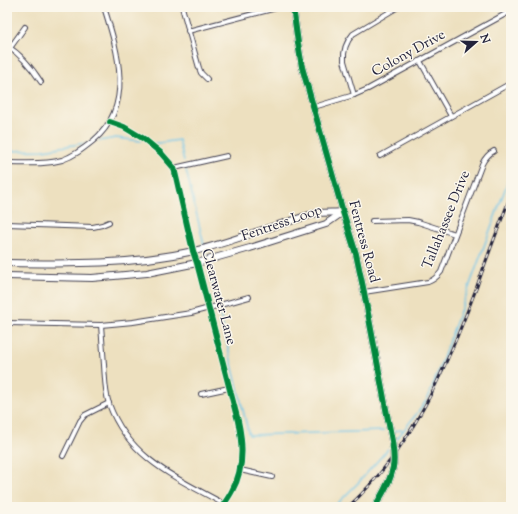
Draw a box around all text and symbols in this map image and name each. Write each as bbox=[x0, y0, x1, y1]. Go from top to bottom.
north arrow bbox=[456, 22, 496, 62]
street label: Colony Drive bbox=[369, 26, 449, 82]
text: N bbox=[475, 31, 494, 46]
street label: Tallahassee Drive bbox=[418, 168, 476, 272]
street label: Fentress Road bbox=[342, 199, 384, 285]
street label: Fentress Loop bbox=[239, 201, 325, 247]
street label: Clearwater Lane bbox=[196, 247, 240, 347]

